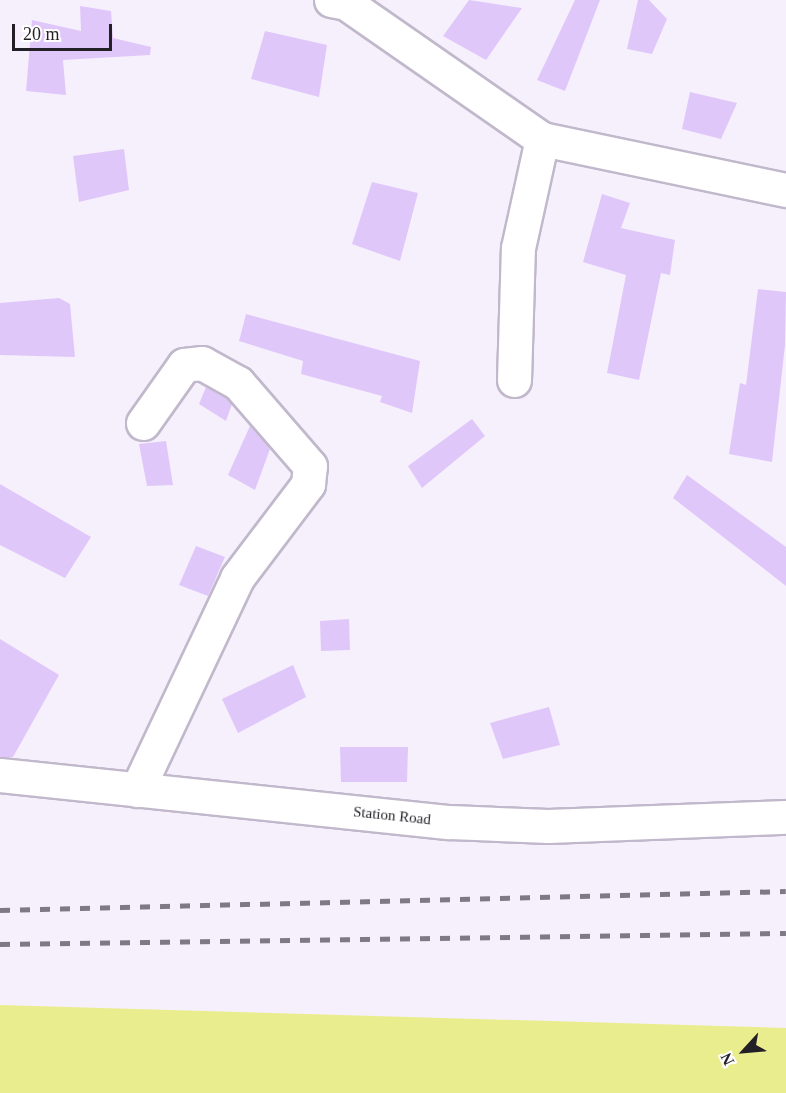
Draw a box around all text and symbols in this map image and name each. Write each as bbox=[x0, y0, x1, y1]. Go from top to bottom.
scale bar bbox=[15, 12, 116, 50]
text: 20 m bbox=[23, 24, 60, 44]
street label: Station Road bbox=[352, 803, 432, 829]
north arrow bbox=[714, 1021, 774, 1081]
text: N bbox=[717, 1050, 738, 1068]

